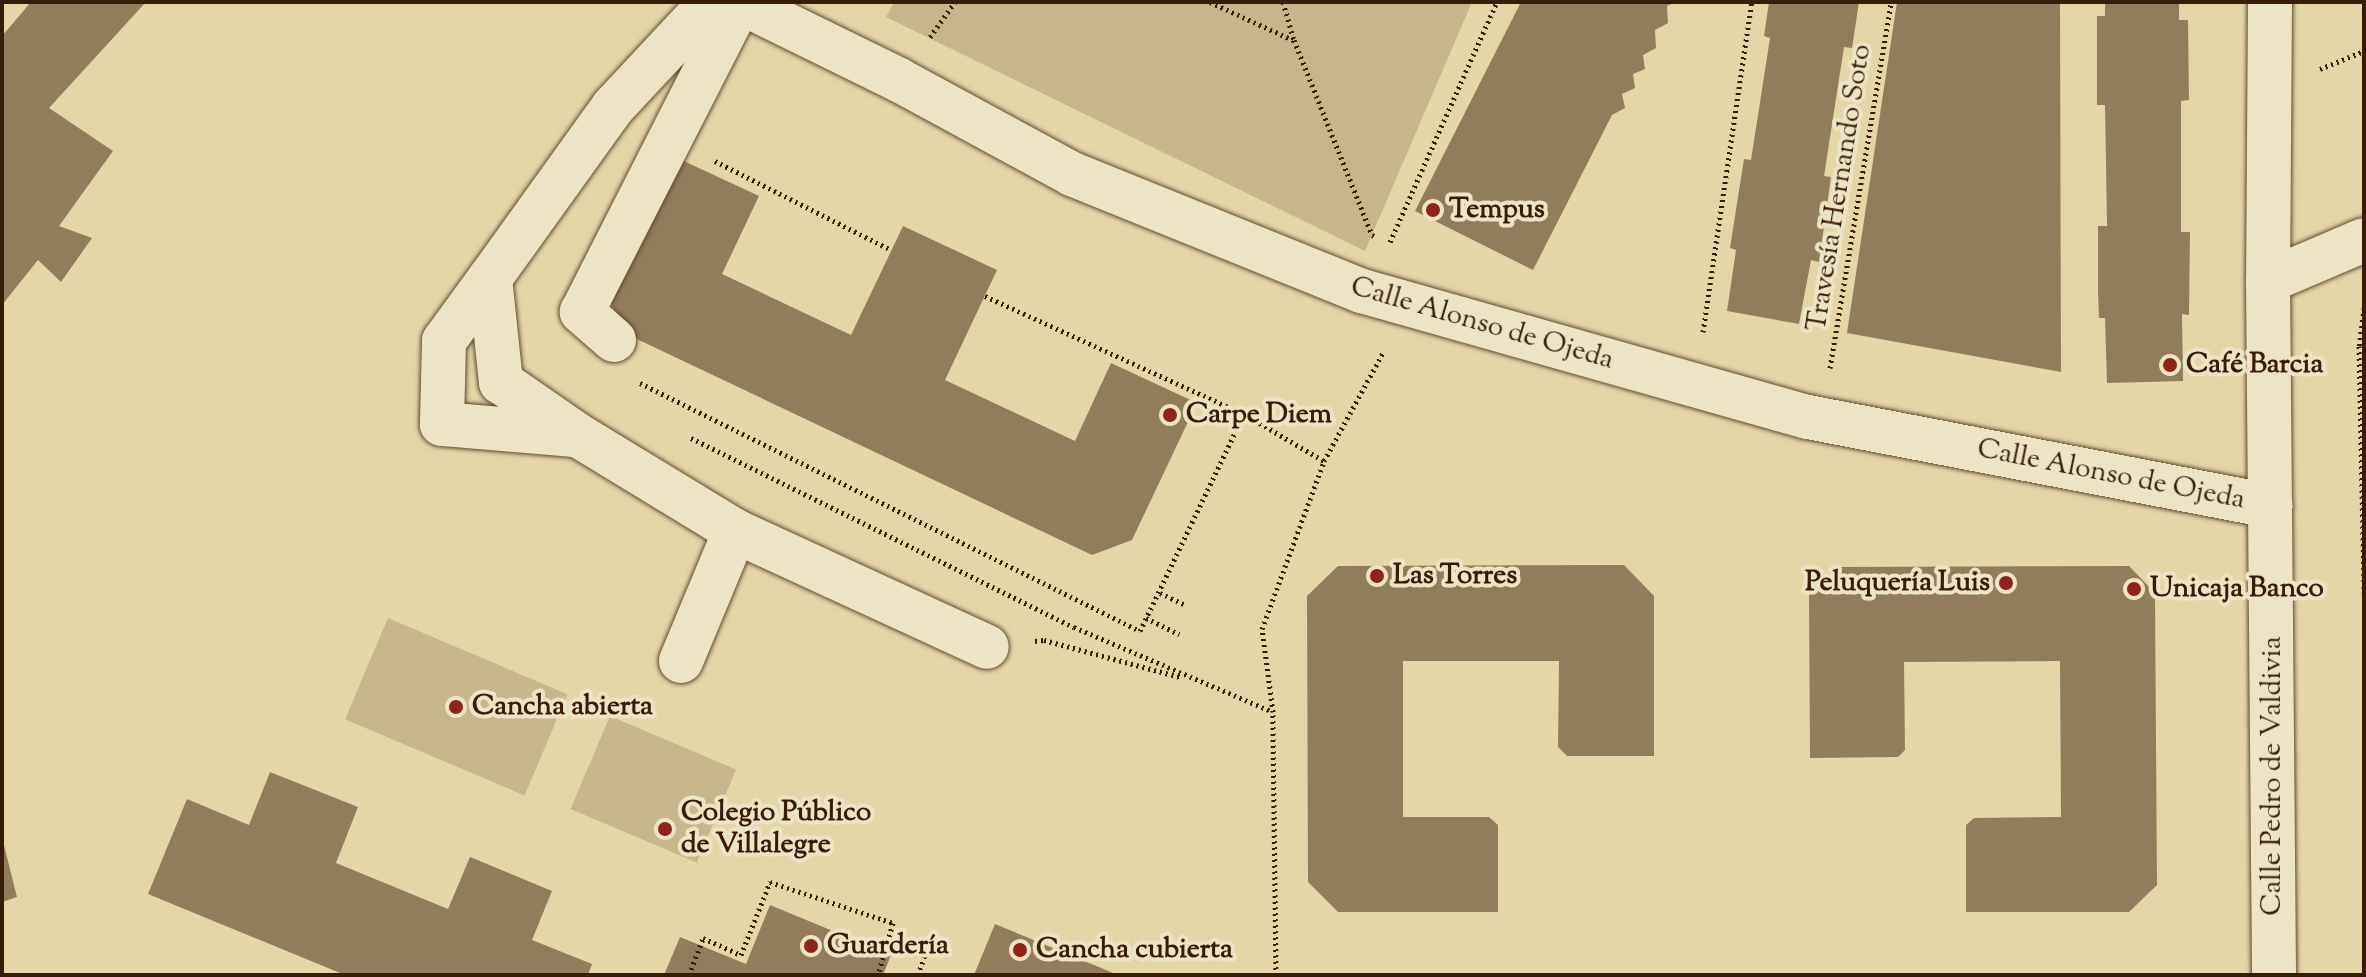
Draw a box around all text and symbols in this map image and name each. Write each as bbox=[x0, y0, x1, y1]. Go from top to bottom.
street label: Travesía Hernando Soto bbox=[1801, 42, 1879, 334]
place label: Tempus bbox=[1449, 193, 1545, 227]
marker: Tempus bbox=[1424, 201, 1442, 219]
street label: Calle Alonso de Ojeda bbox=[1347, 270, 1617, 378]
place label: Café Barcia bbox=[2186, 348, 2323, 382]
marker: Café Barcia bbox=[2161, 356, 2179, 374]
place label: Carpe Diem bbox=[1186, 398, 1332, 432]
marker: Carpe Diem bbox=[1161, 406, 1179, 424]
street label: Calle Alonso de Ojeda bbox=[1974, 433, 2248, 517]
place label: Las Torres bbox=[1393, 559, 1517, 593]
place label: Peluquería Luis bbox=[1805, 566, 1990, 600]
marker: Las Torres bbox=[1368, 567, 1386, 585]
place label: Unicaja Banco bbox=[2150, 572, 2324, 606]
marker: Peluquería Luis bbox=[1997, 574, 2015, 592]
marker: Unicaja Banco bbox=[2125, 580, 2143, 598]
street label: Calle Pedro de Valdivia bbox=[2256, 636, 2290, 916]
place label: Cancha abierta bbox=[472, 690, 653, 724]
marker: Cancha abierta bbox=[447, 698, 465, 716]
place label: Colegio Público de Villalegre bbox=[681, 796, 871, 862]
marker: Colegio Público de Villalegre bbox=[656, 820, 674, 838]
place label: Guardería bbox=[827, 929, 949, 963]
place label: Cancha cubierta bbox=[1036, 933, 1233, 967]
marker: Guardería bbox=[802, 937, 820, 955]
marker: Cancha cubierta bbox=[1011, 941, 1029, 959]

